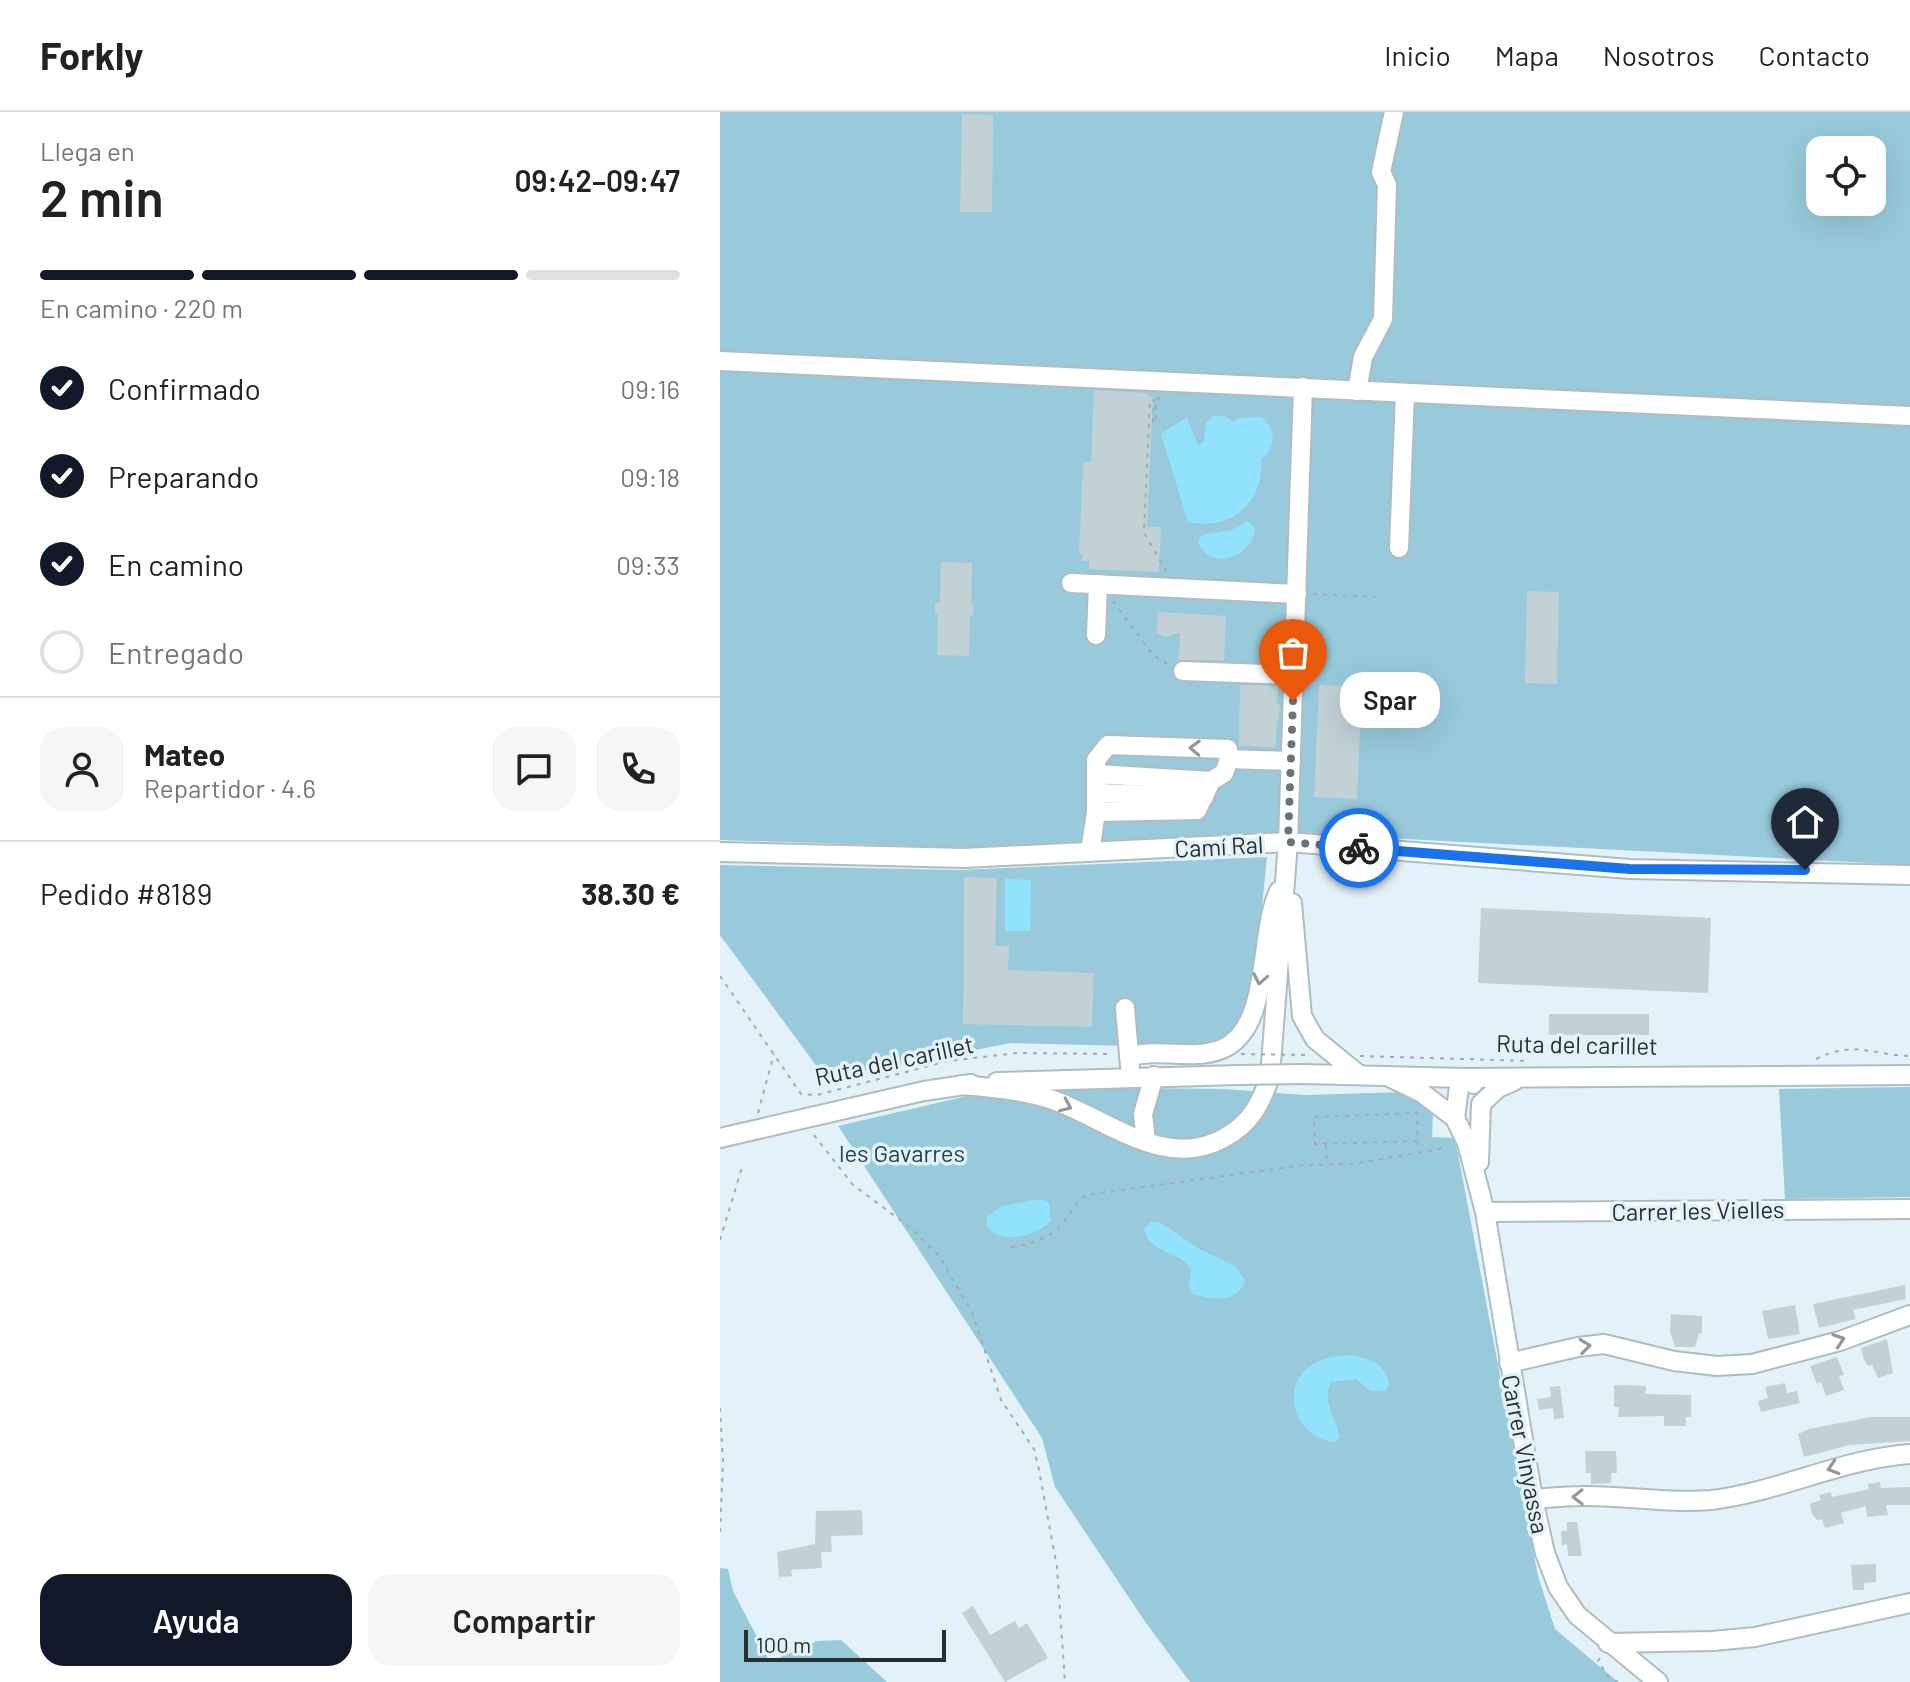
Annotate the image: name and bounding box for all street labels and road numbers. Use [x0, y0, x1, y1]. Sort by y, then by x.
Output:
street label: Camí Ral [1174, 829, 1264, 863]
street label: Ruta del carillet [1496, 1028, 1658, 1060]
street label: Ruta del carillet [812, 1029, 976, 1091]
street label: Carrer les Vielles [1611, 1194, 1785, 1226]
street label: Carrer Vinyassa [1496, 1372, 1556, 1536]

